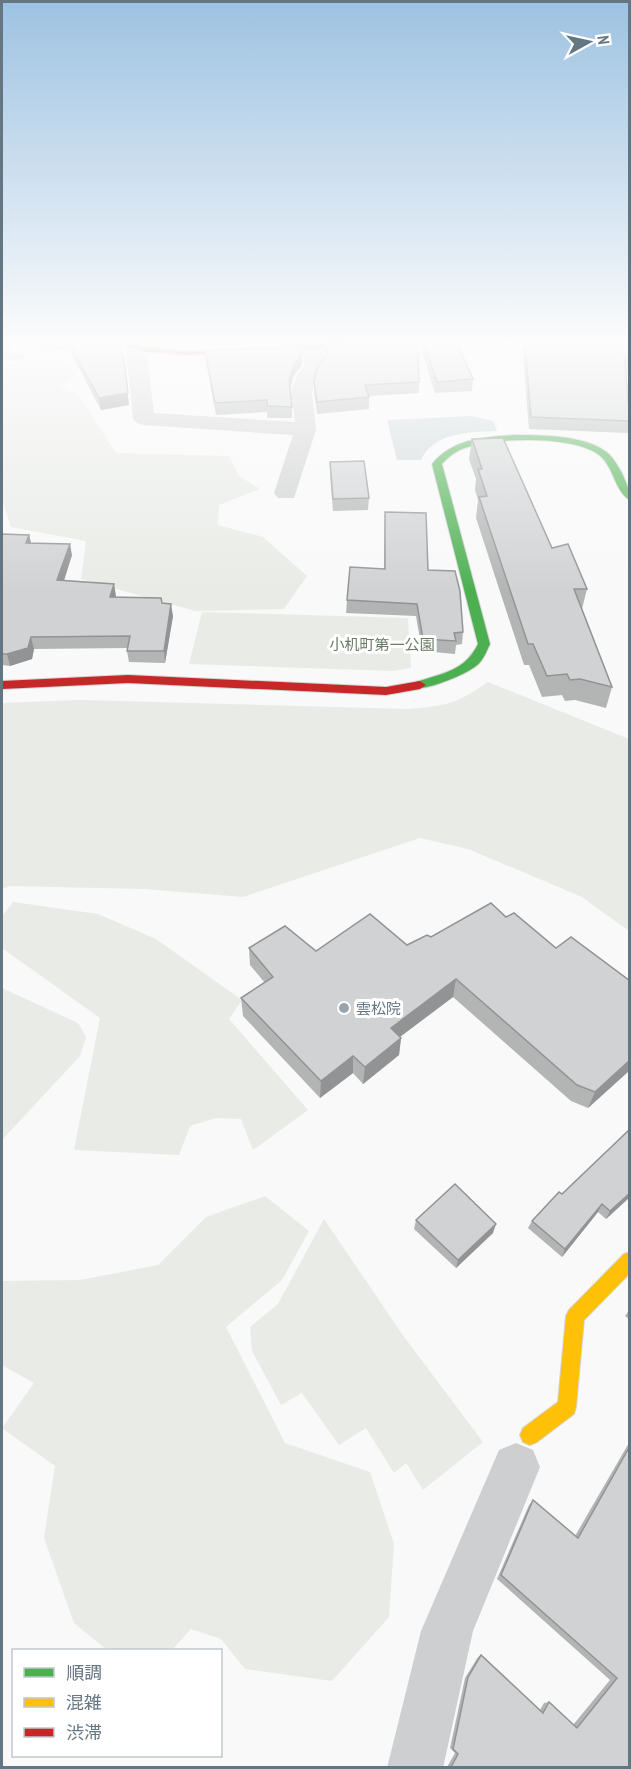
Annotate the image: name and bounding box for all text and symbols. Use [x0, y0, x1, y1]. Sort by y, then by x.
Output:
north arrow [559, 12, 619, 72]
text: N [593, 34, 614, 46]
park label: 小机町第一公園 [329, 635, 435, 654]
place label: 雲松院 [356, 999, 401, 1018]
marker: 雲松院 [337, 1001, 351, 1015]
legend [12, 1649, 222, 1757]
text: 順調 [66, 1661, 102, 1684]
text: 混雑 [66, 1691, 102, 1714]
text: 渋滞 [66, 1721, 102, 1744]

